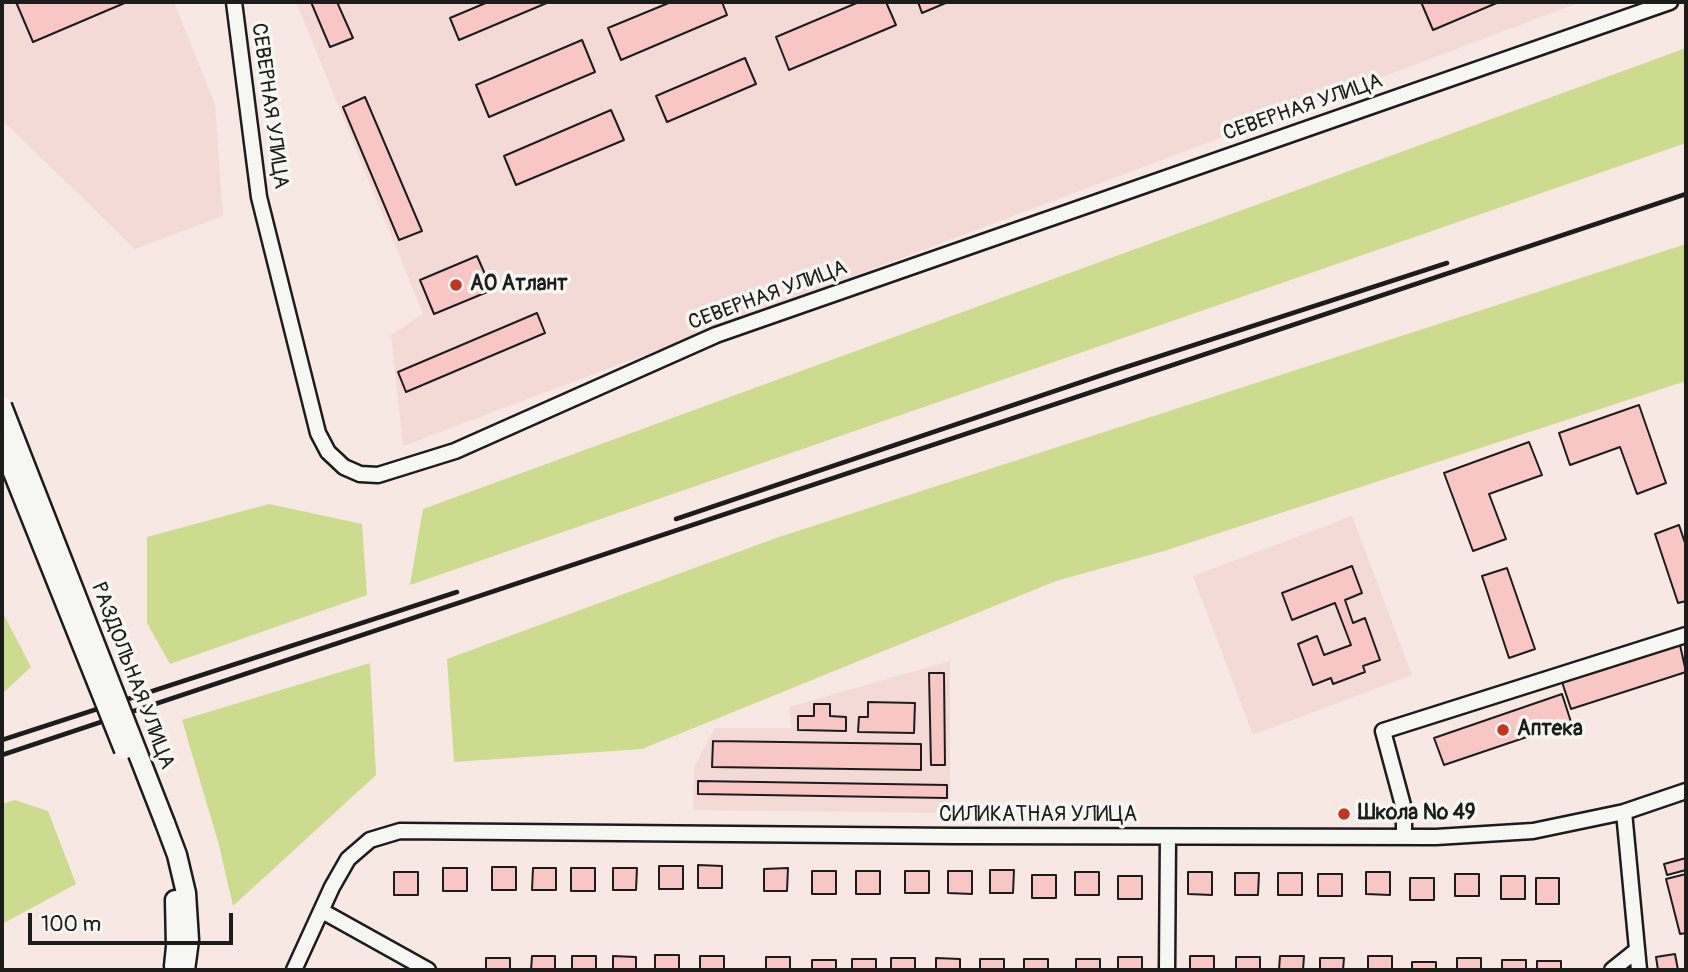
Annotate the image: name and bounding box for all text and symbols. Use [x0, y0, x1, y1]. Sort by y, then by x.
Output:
street label: СЕВЕРНАЯ УЛИЦА [245, 22, 293, 190]
street label: СЕВЕРНАЯ УЛИЦА [1220, 69, 1386, 147]
street label: СЕВЕРНАЯ УЛИЦА [685, 256, 851, 336]
place label: АО Атлант [470, 272, 567, 298]
marker: АО Атлант [448, 277, 464, 293]
street label: РАЗДОЛЬНАЯ УЛИЦА [85, 579, 179, 773]
place label: Аптека [1517, 717, 1583, 743]
marker: Аптека [1495, 722, 1511, 738]
place label: Школа № 49 [1358, 801, 1476, 827]
street label: СИЛИКАТНАЯ УЛИЦА [939, 803, 1137, 829]
marker: Школа № 49 [1336, 806, 1352, 822]
scale bar [32, 898, 236, 942]
text: 100 m [41, 911, 101, 938]

